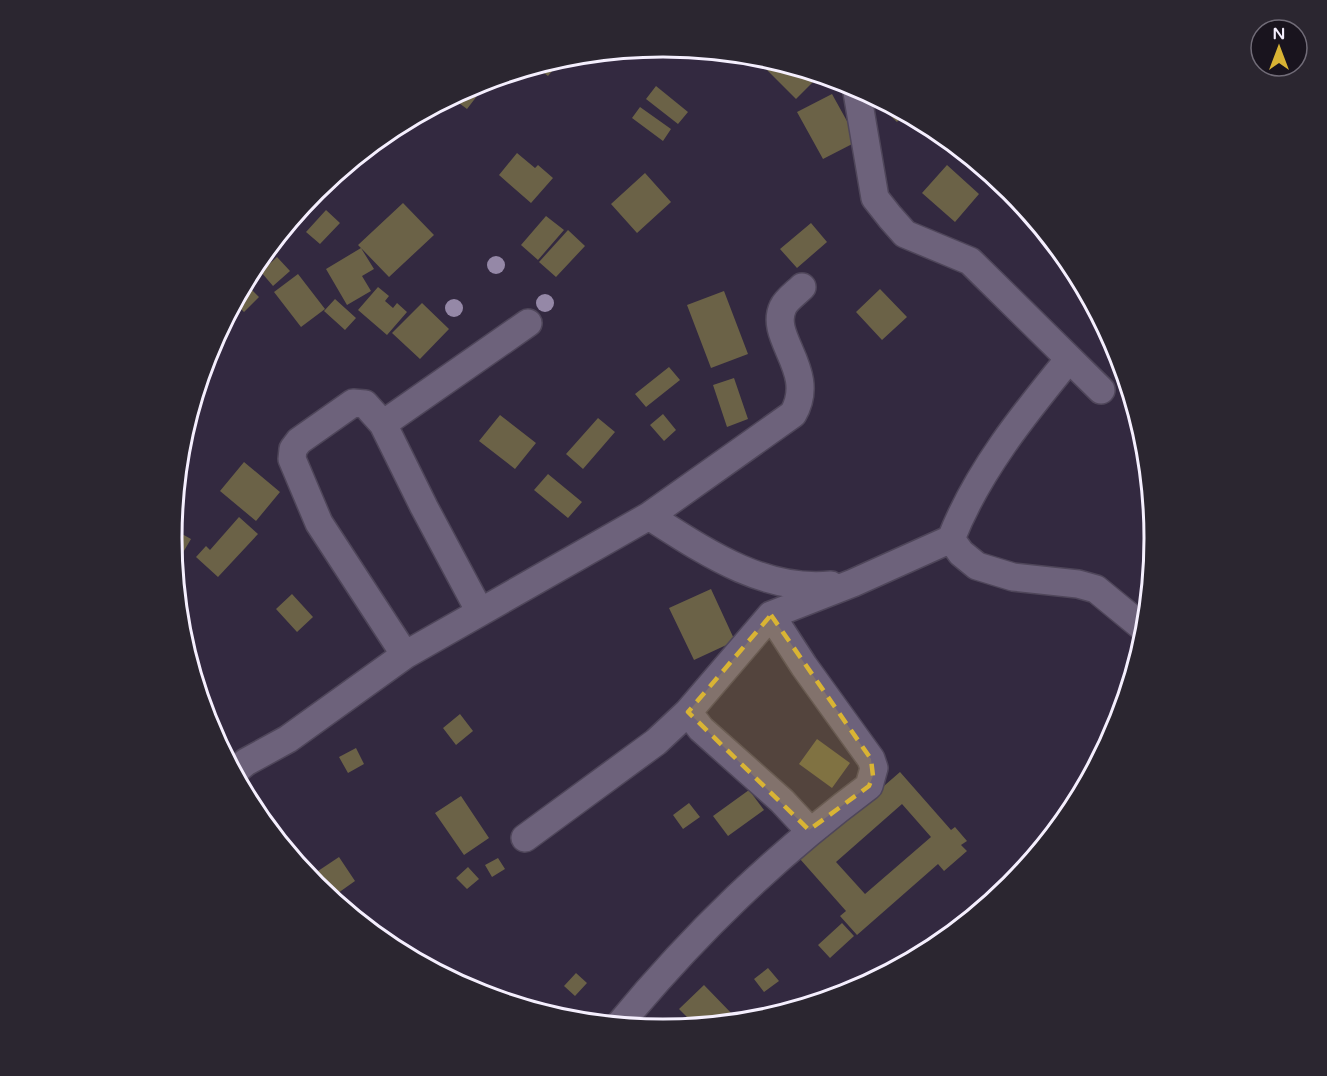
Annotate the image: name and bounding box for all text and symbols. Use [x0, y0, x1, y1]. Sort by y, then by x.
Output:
north arrow [1249, 18, 1309, 78]
text: N [1273, 24, 1285, 44]

